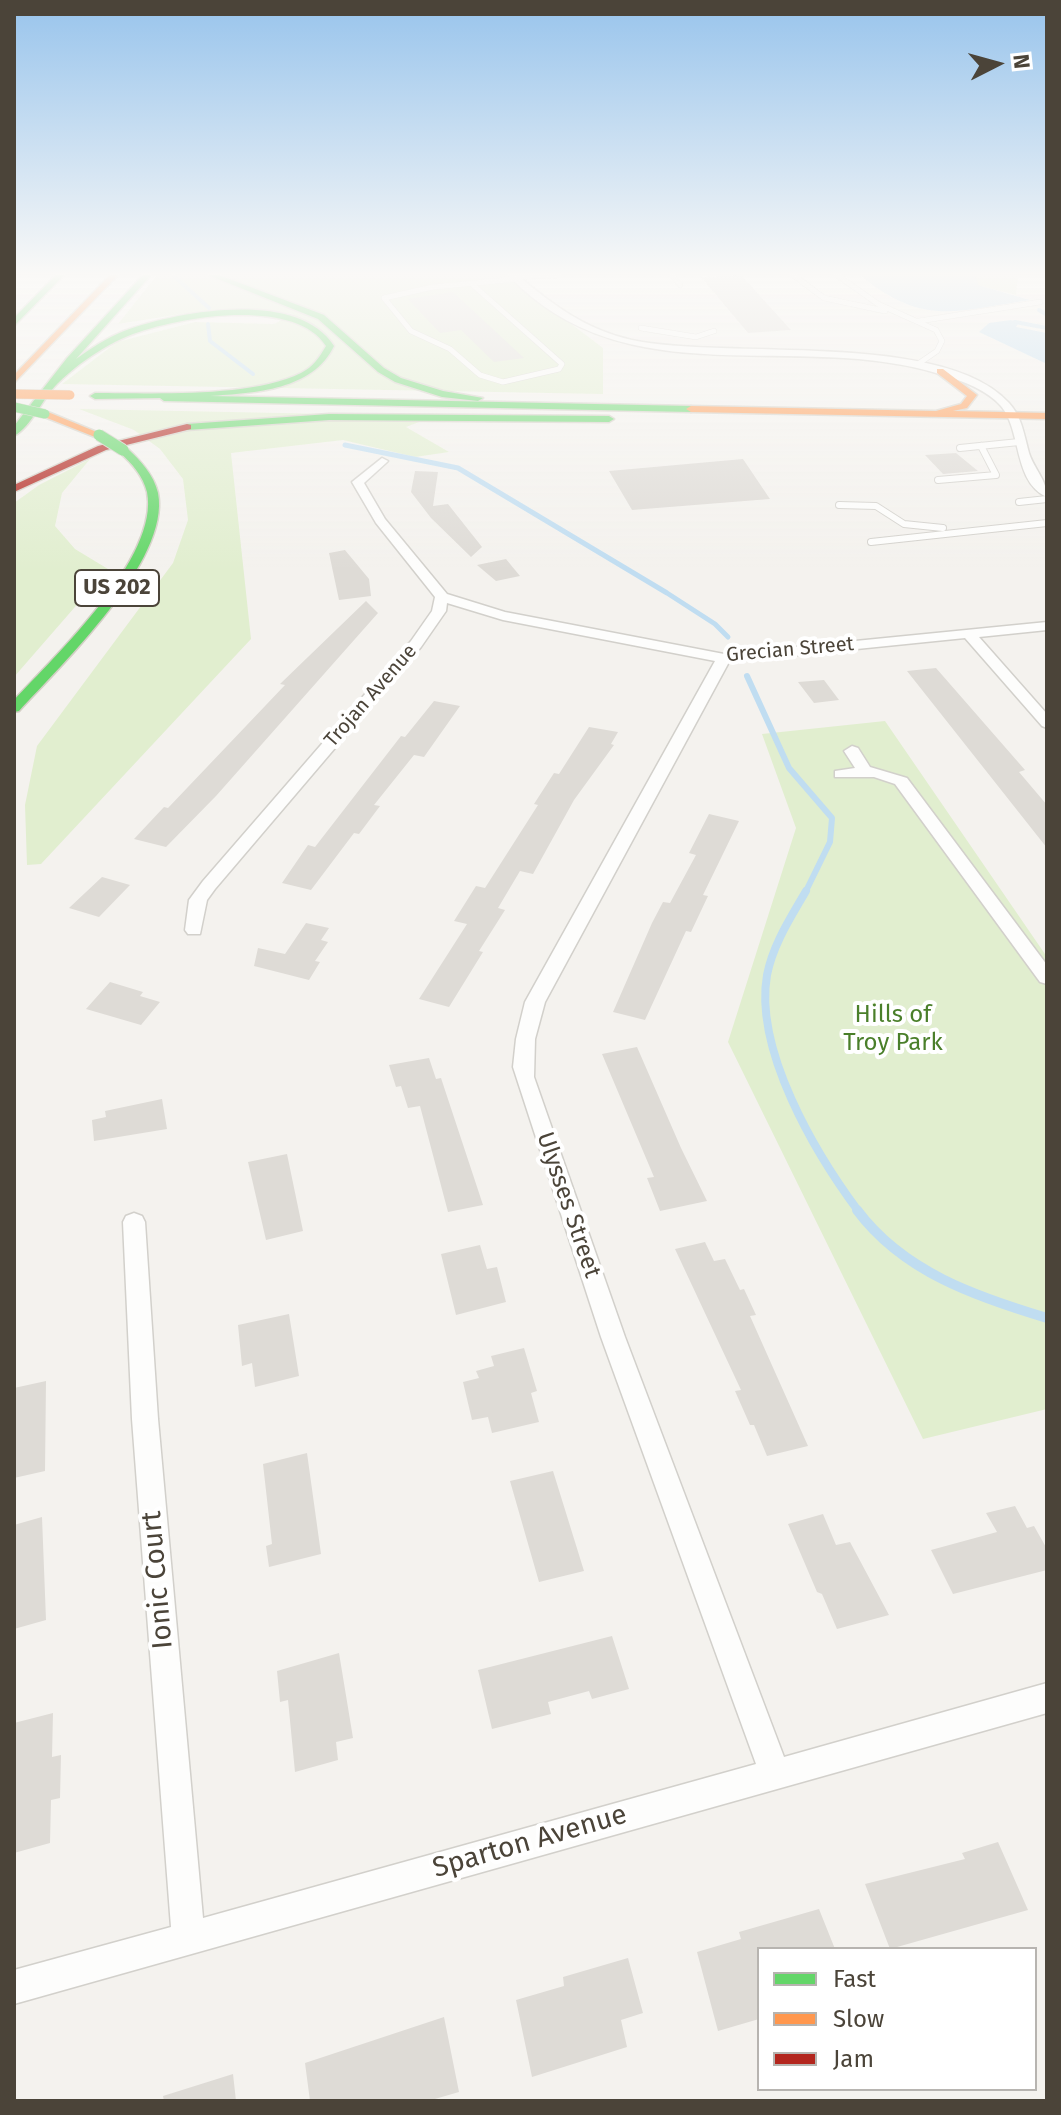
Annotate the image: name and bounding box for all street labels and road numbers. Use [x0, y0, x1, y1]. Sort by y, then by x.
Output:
road number: US 202 [75, 570, 159, 606]
street label: Grecian Street [725, 632, 855, 668]
street label: Trojan Avenue [320, 640, 422, 752]
street label: Ulysses Street [530, 1128, 606, 1282]
street label: Ionic Court [135, 1510, 181, 1650]
street label: Sparton Avenue [429, 1798, 631, 1886]

